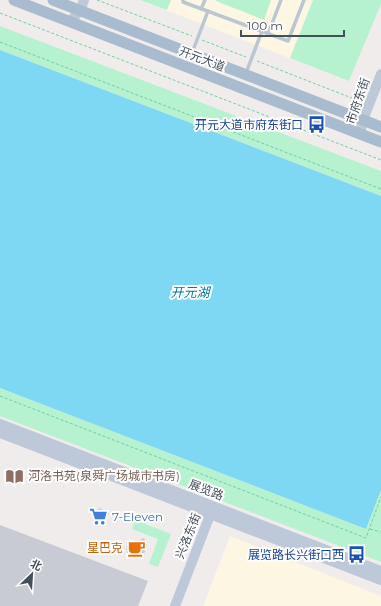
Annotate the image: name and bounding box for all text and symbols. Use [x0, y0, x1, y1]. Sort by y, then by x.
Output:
scale bar [241, 12, 344, 38]
text: 100 m [247, 18, 283, 33]
street label: 开元大道 [177, 43, 227, 74]
street label: 市府东街 [343, 76, 372, 126]
bus stop icon: 开元大道市府东街口 [306, 115, 326, 135]
place label: 开元大道市府东街口 [195, 117, 303, 132]
water label: 开元湖 [170, 284, 211, 300]
library icon: 河洛书苑(泉舜广场城市书房) [5, 466, 25, 486]
place label: 河洛书苑(泉舜广场城市书房) [28, 468, 180, 483]
street label: 展览路 [187, 476, 226, 503]
supermarket icon: 7-Eleven [89, 507, 109, 527]
place label: 7-Eleven [112, 509, 163, 524]
street label: 兴洛东街 [172, 511, 203, 561]
cafe icon: 星巴克 [126, 538, 146, 558]
place label: 星巴克 [87, 540, 123, 555]
bus stop icon: 展览路长兴街口西 [347, 545, 367, 565]
place label: 展览路长兴街口西 [248, 547, 344, 562]
north arrow [12, 554, 52, 594]
text: 北 [28, 556, 44, 574]

